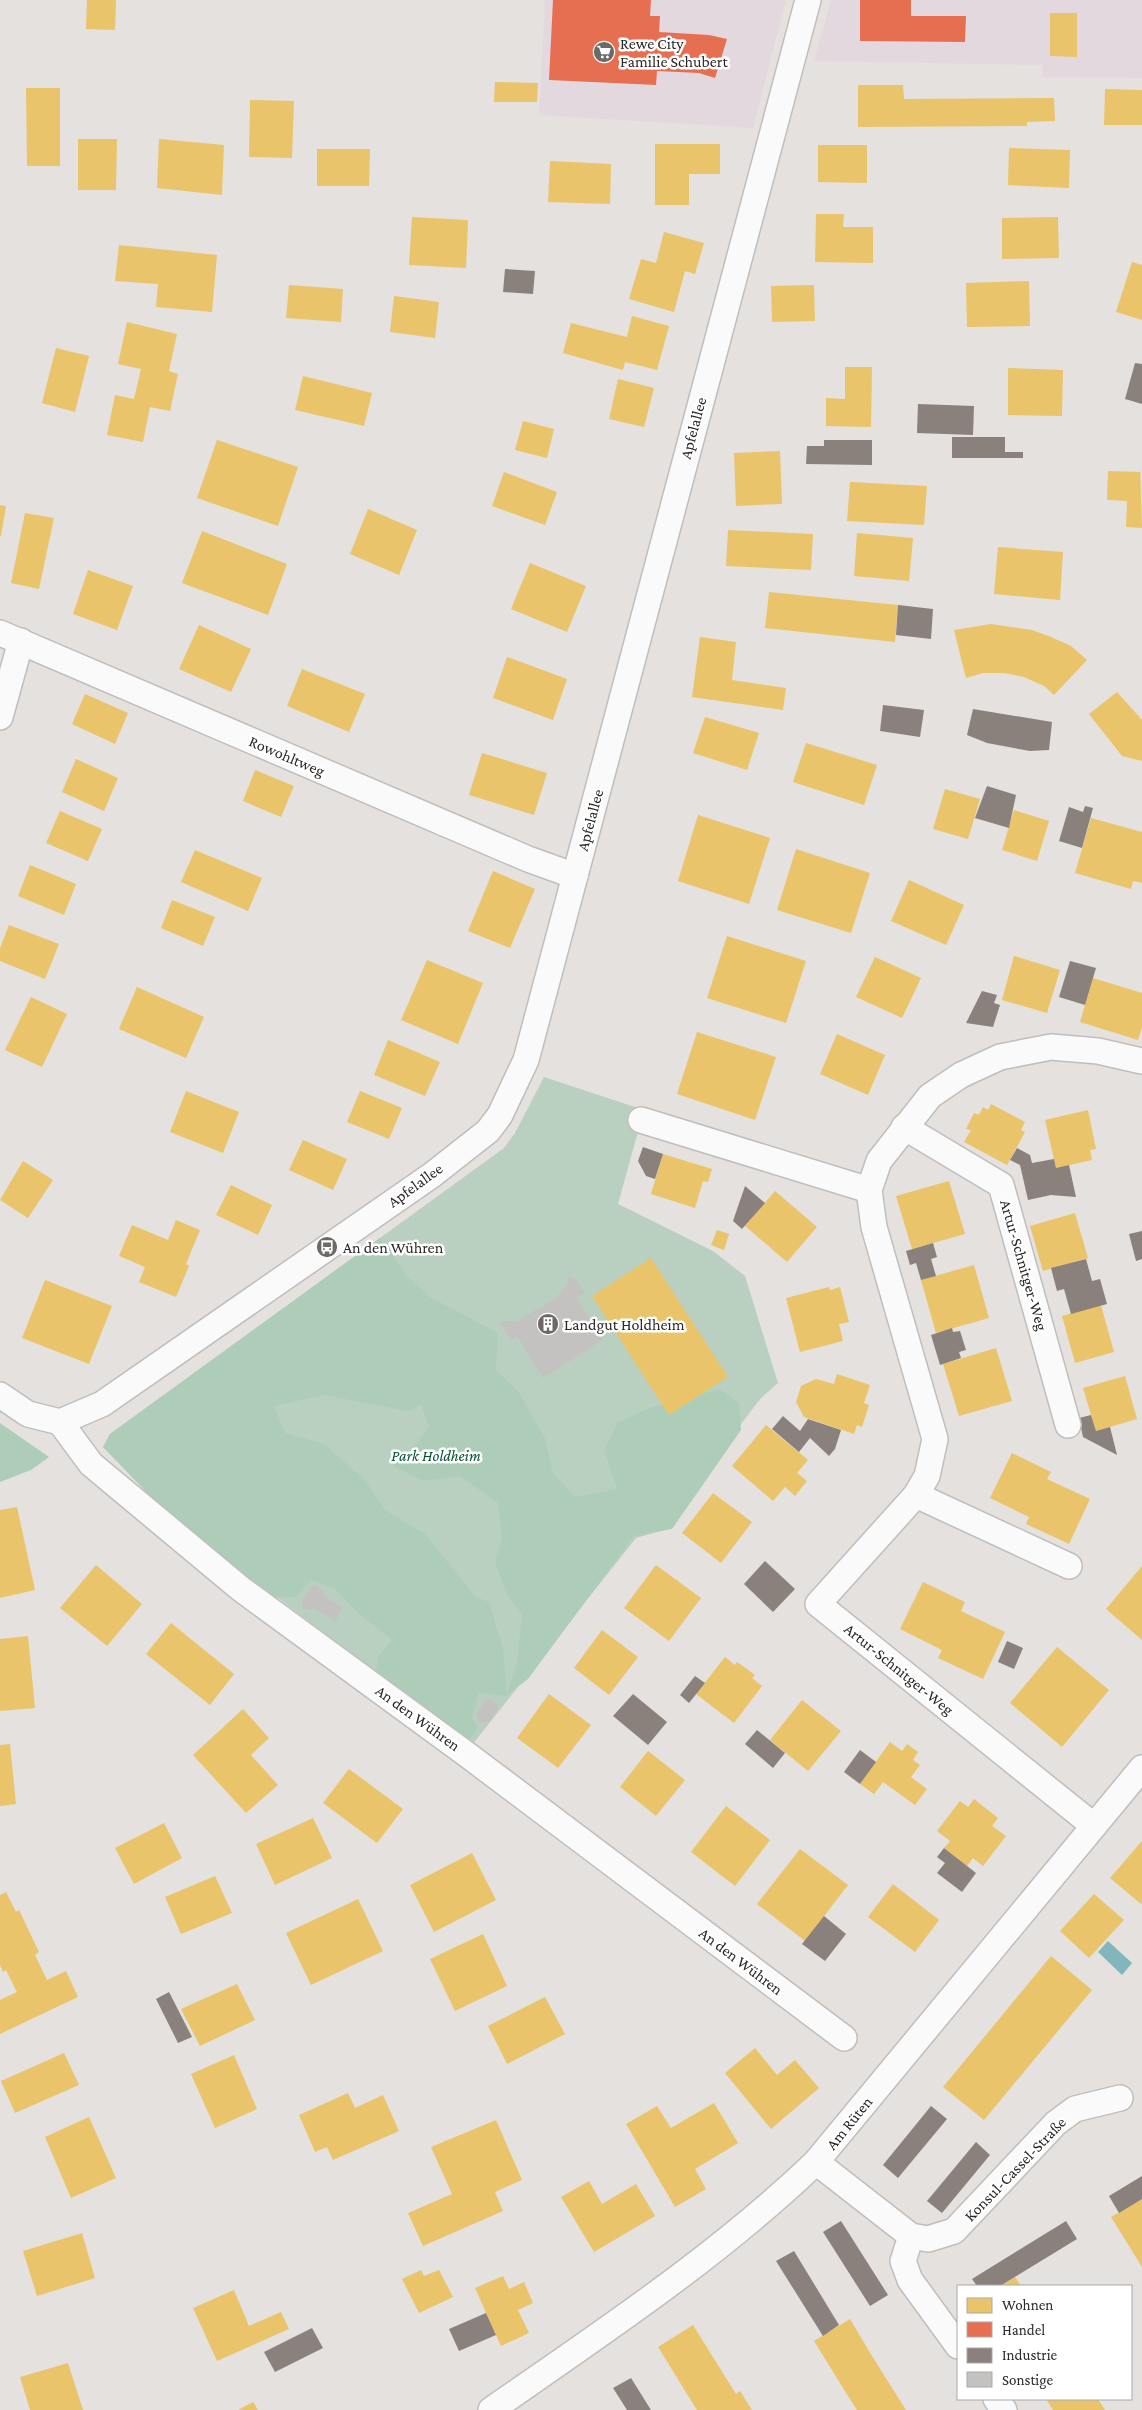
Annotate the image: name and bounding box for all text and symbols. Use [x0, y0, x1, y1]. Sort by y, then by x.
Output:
place label: Rewe City Familie Schubert [620, 35, 728, 70]
supermarket icon: Rewe City Familie Schubert [592, 40, 616, 64]
street label: Apfelallee [677, 395, 710, 461]
street label: Rowohltweg [246, 732, 328, 781]
street label: Apfelallee [574, 787, 607, 853]
street label: Apfelallee [384, 1160, 446, 1211]
street label: Artur-Schnitger-Weg [996, 1198, 1051, 1333]
bus stop icon: An den Wühren [315, 1235, 339, 1259]
place label: An den Wühren [343, 1239, 444, 1256]
building icon: Landgut Holdheim [536, 1312, 560, 1336]
place label: Landgut Holdheim [564, 1316, 685, 1334]
park label: Park Holdheim [391, 1447, 481, 1464]
street label: Artur-Schnitger-Weg [840, 1620, 957, 1719]
street label: An den Wühren [372, 1682, 464, 1755]
street label: An den Wühren [696, 1924, 786, 1998]
street label: Am Rüten [823, 2093, 876, 2153]
street label: Konsul-Cassel-Straße [961, 2113, 1069, 2225]
legend [957, 2285, 1132, 2400]
text: Wohnen [1002, 2297, 1053, 2313]
text: Handel [1002, 2322, 1045, 2338]
text: Industrie [1002, 2347, 1058, 2363]
text: Sonstige [1002, 2372, 1053, 2389]

